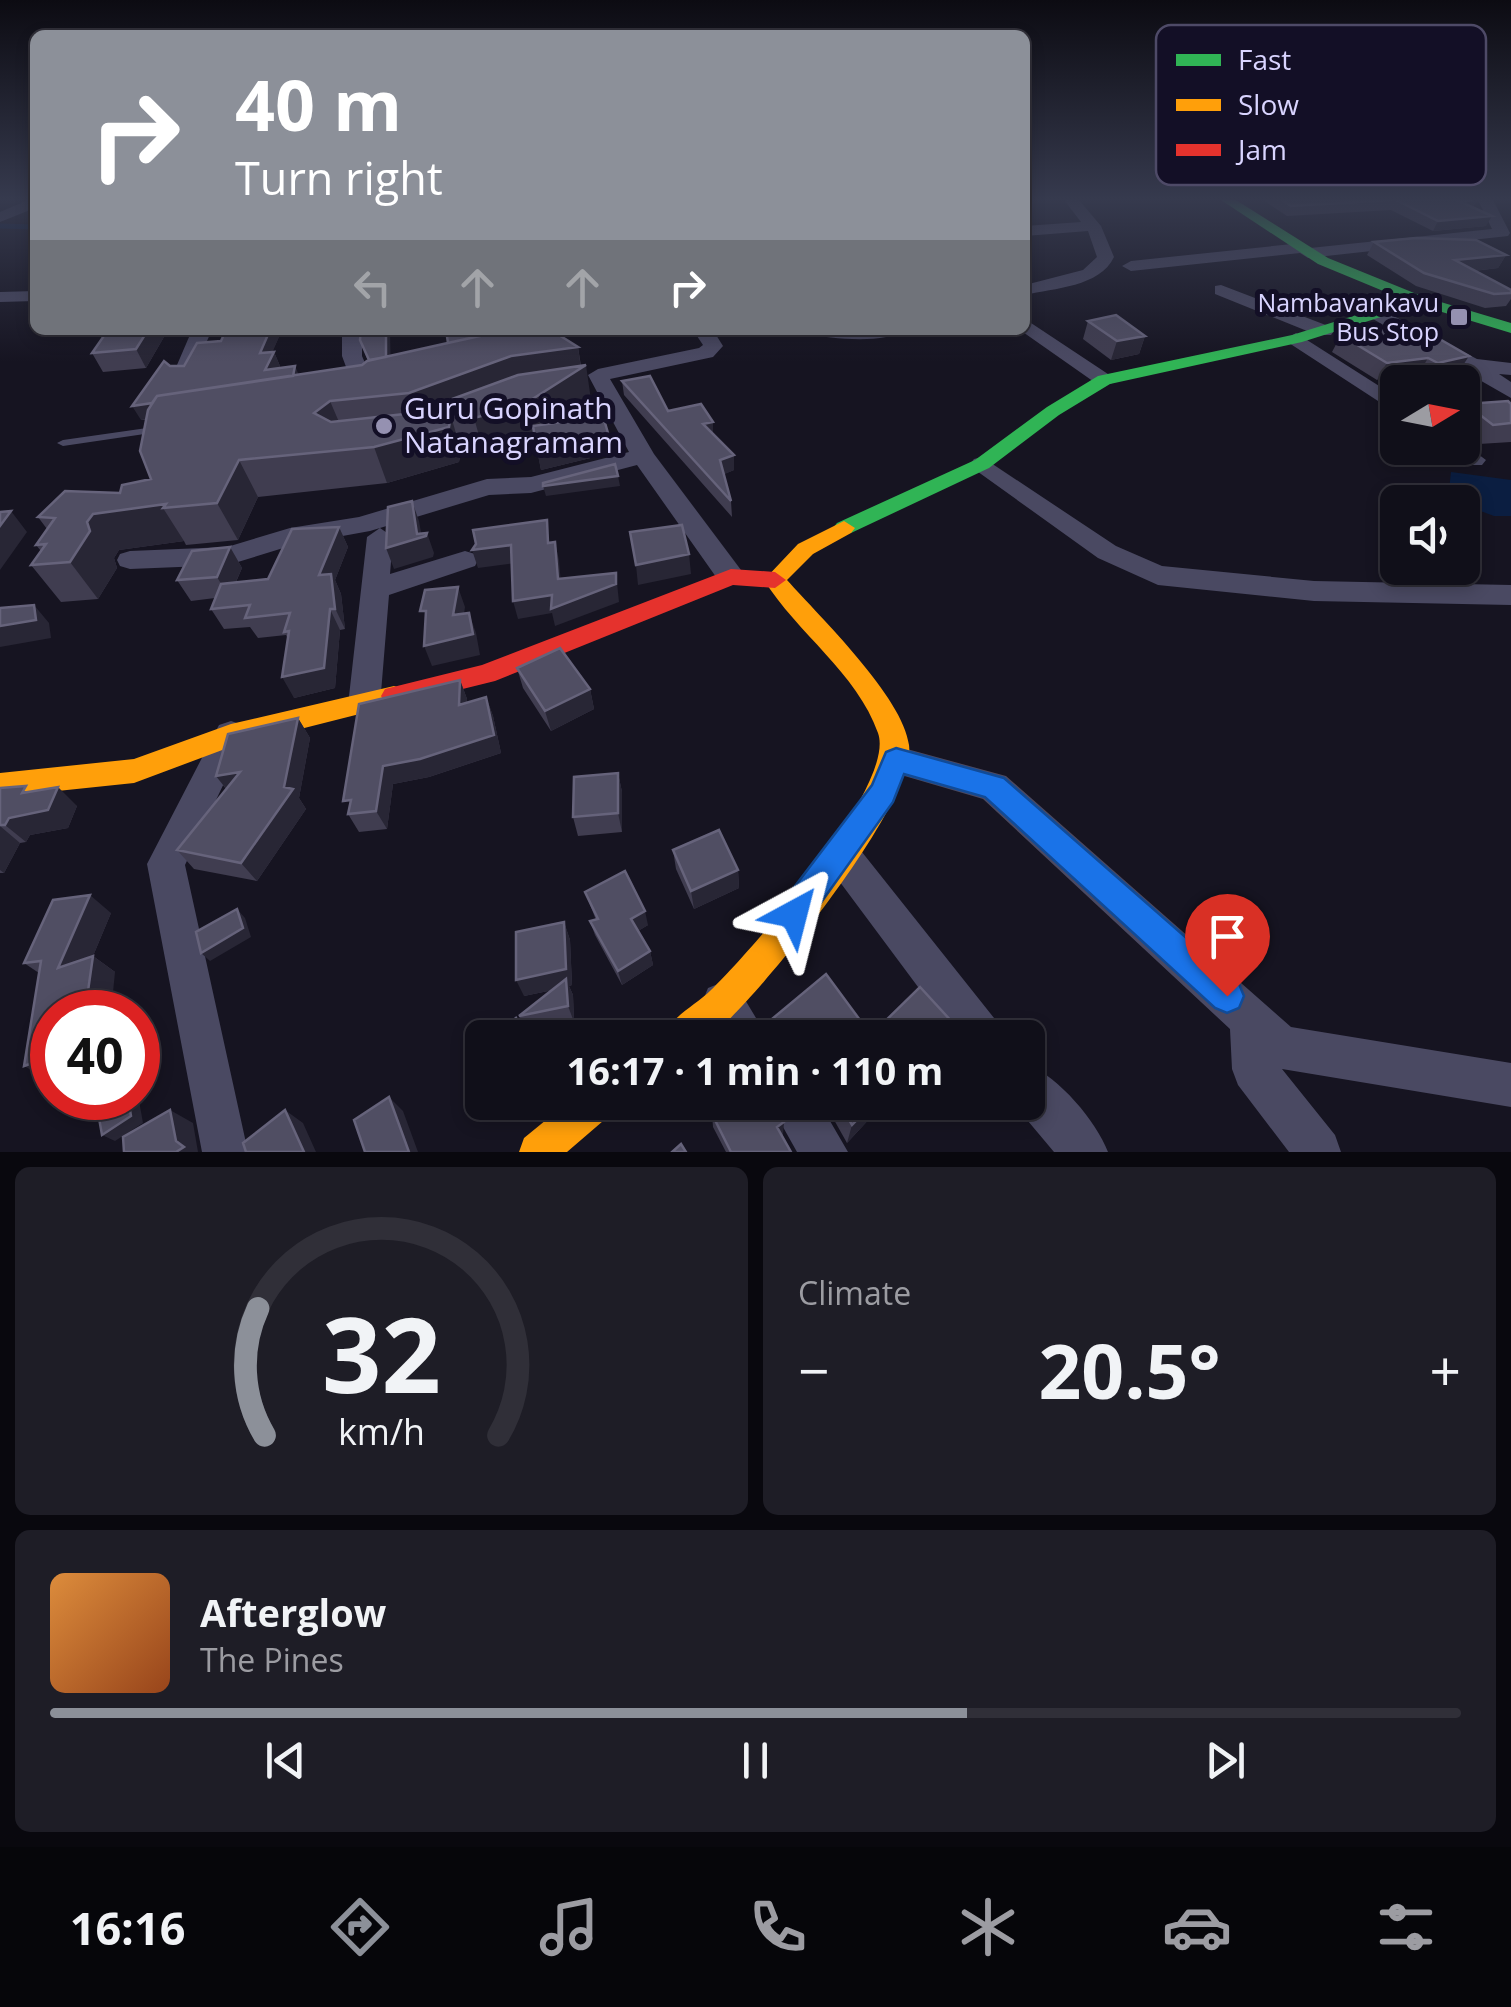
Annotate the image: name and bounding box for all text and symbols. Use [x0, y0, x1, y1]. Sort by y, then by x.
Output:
legend [1156, 25, 1486, 185]
text: Fast [1238, 40, 1291, 78]
text: 40 m [235, 56, 402, 152]
icon: right [70, 70, 200, 200]
text: Slow [1238, 85, 1299, 123]
text: Jam [1235, 130, 1287, 168]
text: Turn right [235, 147, 443, 208]
icon: left [345, 260, 400, 315]
icon: ahead [450, 260, 505, 315]
icon: ahead [555, 260, 610, 315]
icon: right [660, 260, 715, 315]
place label: Nambavankavu Bus Stop [1257, 285, 1439, 348]
marker: Nambavankavu Bus Stop [1448, 306, 1470, 328]
north arrow [1380, 365, 1480, 465]
map controls [1380, 365, 1480, 585]
place label: Guru Gopinath Natanagramam [404, 387, 623, 462]
marker: Guru Gopinath Natanagramam [373, 415, 395, 437]
button: sound [1380, 485, 1480, 585]
position arrow [742, 862, 846, 966]
pin [1185, 894, 1270, 997]
icon: arrive [1200, 909, 1255, 964]
speed limit sign: 40 [30, 990, 160, 1120]
text: 16:17 · 1 min · 110 m [567, 1044, 943, 1096]
text: Climate [798, 1271, 911, 1314]
text: 32 [322, 1282, 441, 1423]
text: 20.5° [1038, 1319, 1221, 1421]
text: − [798, 1332, 829, 1407]
text: + [1430, 1332, 1461, 1407]
text: km/h [338, 1407, 425, 1455]
text: Afterglow [200, 1586, 386, 1638]
text: The Pines [200, 1638, 344, 1681]
icon: previous [258, 1733, 313, 1788]
icon: pause [728, 1733, 783, 1788]
icon: next [1198, 1733, 1253, 1788]
icon: directions [325, 1892, 395, 1962]
icon: music [534, 1892, 604, 1962]
icon: phone [743, 1892, 813, 1962]
icon: climate [953, 1892, 1023, 1962]
icon: car [1162, 1892, 1232, 1962]
icon: filters [1371, 1892, 1441, 1962]
text: 16:16 [70, 1897, 185, 1958]

